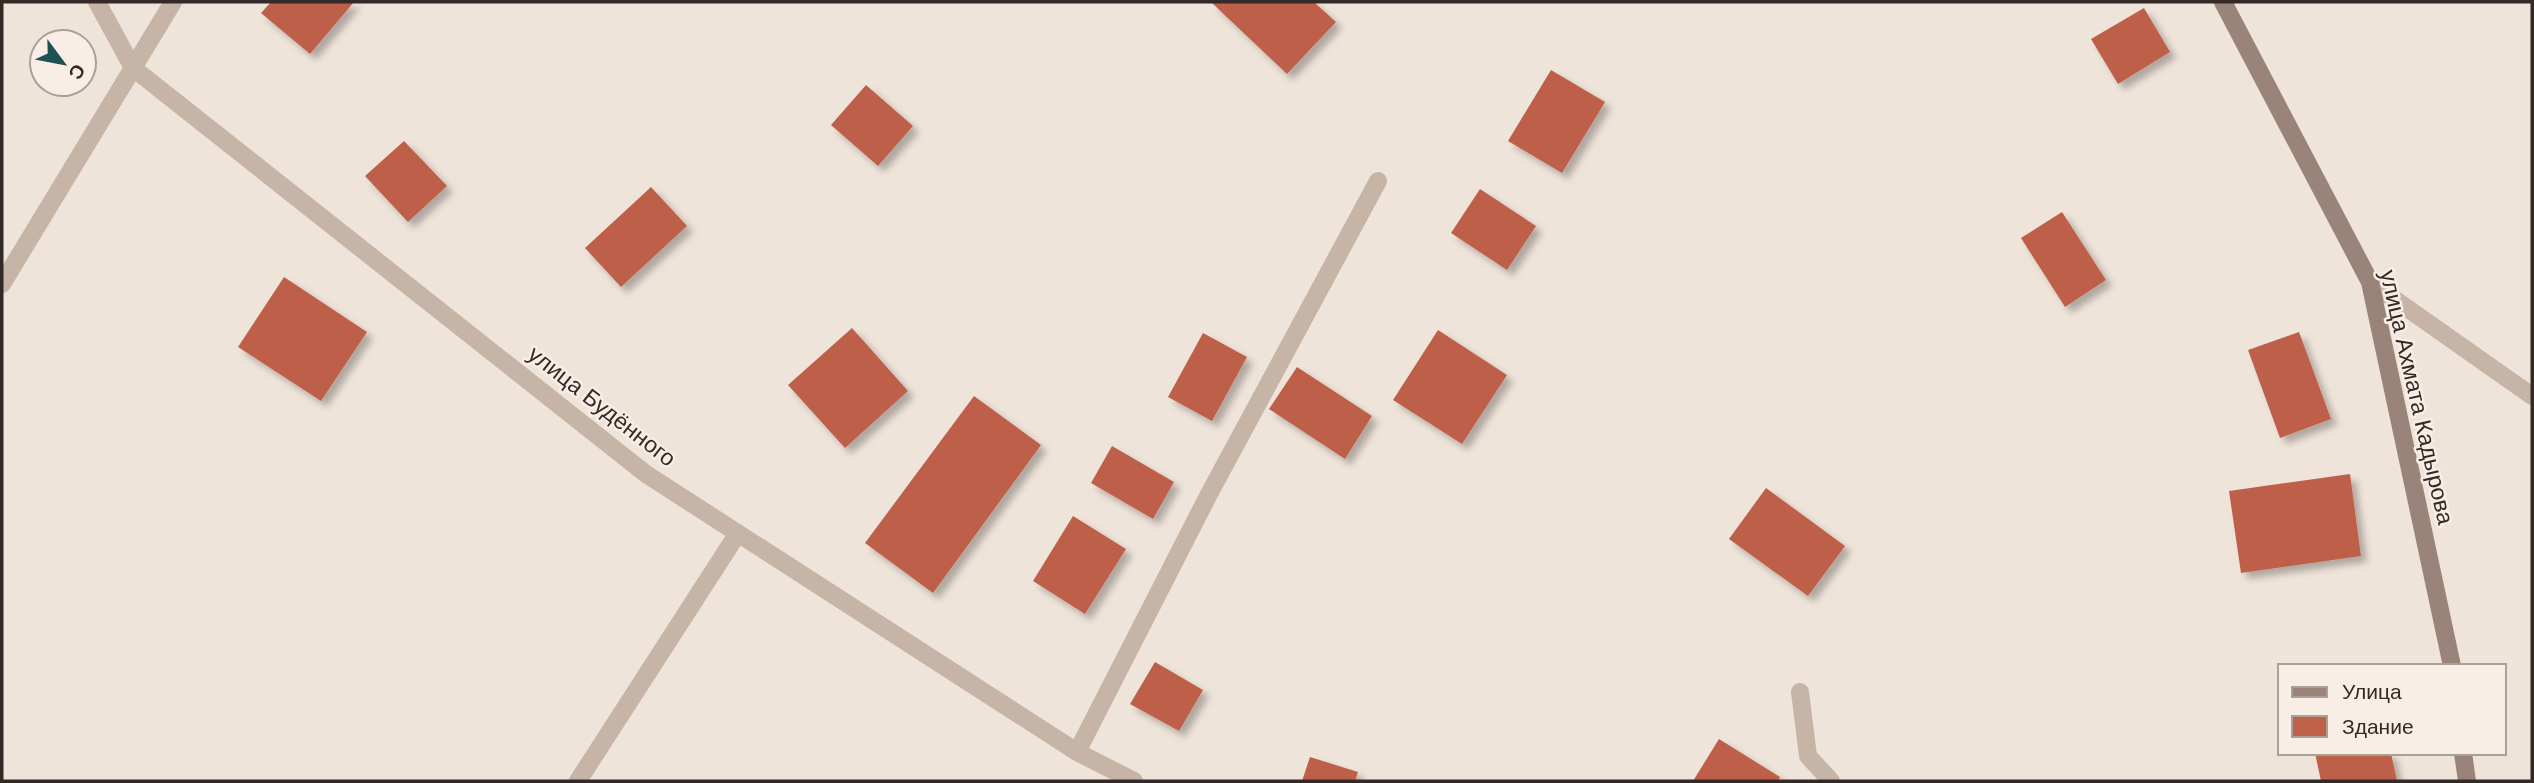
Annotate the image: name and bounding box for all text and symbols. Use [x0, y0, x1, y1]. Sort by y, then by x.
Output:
north arrow [28, 28, 98, 98]
text: С [64, 60, 90, 83]
street label: улица Ахмата Кадырова [2375, 267, 2459, 527]
street label: улица Будённого [523, 340, 681, 472]
legend [2278, 664, 2506, 755]
text: Улица [2342, 680, 2402, 703]
text: Здание [2342, 715, 2414, 738]

